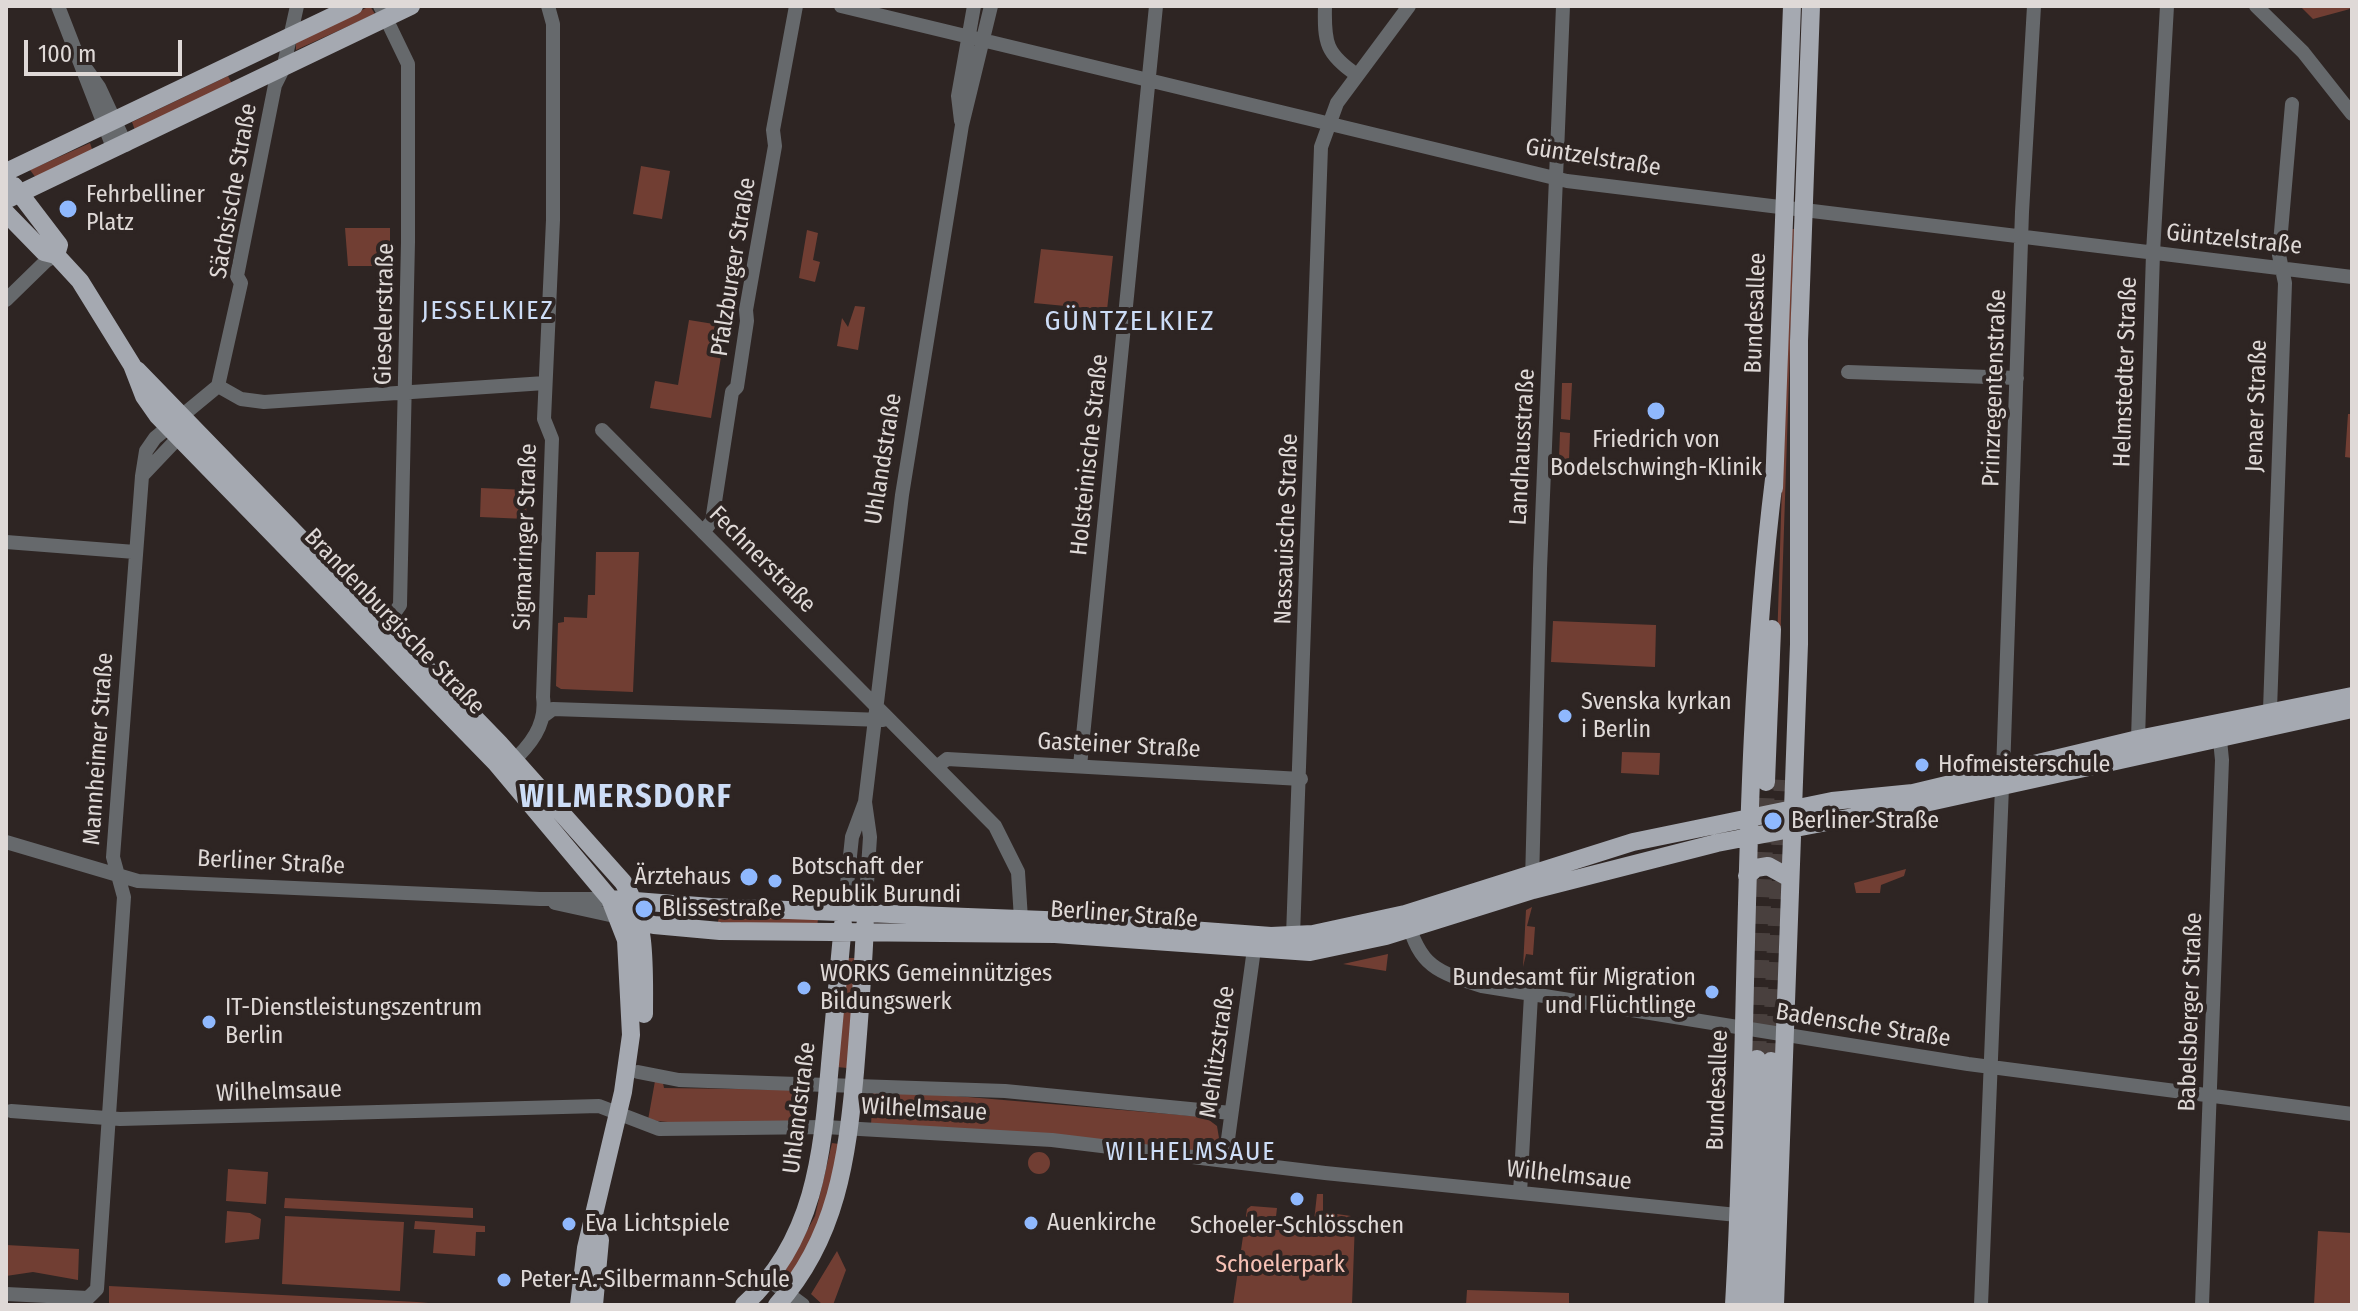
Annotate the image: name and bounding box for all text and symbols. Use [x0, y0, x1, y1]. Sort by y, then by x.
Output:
scale bar [28, 24, 186, 74]
text: 100 m [38, 40, 96, 68]
street label: Sächsische Straße [204, 101, 264, 281]
street label: Güntzelstraße [1523, 133, 1663, 183]
street label: Pfalzburger Straße [706, 175, 762, 359]
place label: Fehrbelliner Platz [86, 181, 205, 237]
marker: Fehrbelliner Platz [57, 198, 79, 220]
street label: Güntzelstraße [2165, 219, 2303, 261]
street label: Gieselerstraße [369, 243, 401, 385]
street label: Bundesallee [1739, 252, 1773, 374]
street label: Helmstedter Straße [2108, 276, 2144, 468]
street label: Prinzregentenstraße [1977, 289, 2013, 487]
district label: JESSELKIEZ [421, 296, 555, 328]
district label: GÜNTZELKIEZ [1044, 305, 1216, 339]
street label: Jenaer Straße [2240, 339, 2274, 473]
street label: Holsteinische Straße [1065, 353, 1115, 557]
street label: Landhausstraße [1505, 368, 1541, 526]
street label: Uhlandstraße [859, 391, 909, 527]
marker: Friedrich von Bodelschwingh-Klinik [1645, 400, 1667, 422]
place label: Friedrich von Bodelschwingh-Klinik [1550, 426, 1762, 482]
street label: Nassauische Straße [1269, 433, 1305, 625]
street label: Sigmaringer Straße [508, 443, 544, 631]
street label: Fechnerstraße [703, 501, 821, 619]
street label: Brandenburgische Straße [298, 523, 490, 721]
street label: Mannheimer Straße [78, 652, 120, 846]
place label: Svenska kyrkan i Berlin [1581, 688, 1732, 744]
marker: Svenska kyrkan i Berlin [1556, 707, 1574, 725]
street label: Gasteiner Straße [1037, 727, 1201, 765]
place label: Hofmeisterschule [1938, 751, 2110, 779]
marker: Hofmeisterschule [1913, 756, 1931, 774]
district label: WILMERSDORF [519, 779, 733, 817]
place label: Berliner Straße [1791, 807, 1939, 835]
marker: Berliner Straße [1762, 810, 1784, 832]
street label: Berliner Straße [196, 845, 346, 881]
place label: Botschaft der Republik Burundi [791, 853, 961, 909]
place label: Ärztehaus [634, 863, 731, 891]
marker: Ärztehaus [738, 866, 760, 888]
marker: Botschaft der Republik Burundi [766, 872, 784, 890]
place label: Blissestraße [662, 895, 782, 923]
street label: Berliner Straße [1049, 895, 1199, 935]
marker: Blissestraße [633, 898, 655, 920]
street label: Babelsberger Straße [2173, 912, 2209, 1112]
place label: WORKS Gemeinnütziges Bildungswerk [820, 960, 1052, 1016]
place label: Bundesamt für Migration und Flüchtlinge [1452, 964, 1696, 1020]
marker: WORKS Gemeinnütziges Bildungswerk [795, 979, 813, 997]
marker: Bundesamt für Migration und Flüchtlinge [1703, 983, 1721, 1001]
street label: Mehlitzstraße [1194, 984, 1242, 1120]
place label: IT-Dienstleistungszentrum Berlin [225, 994, 482, 1050]
street label: Badensche Straße [1773, 998, 1953, 1054]
marker: IT-Dienstleistungszentrum Berlin [200, 1013, 218, 1031]
street label: Bundesallee [1701, 1029, 1735, 1151]
street label: Uhlandstraße [778, 1041, 822, 1175]
street label: Wilhelmsaue [216, 1075, 342, 1109]
street label: Wilhelmsaue [860, 1092, 988, 1128]
district label: WILHELMSAUE [1106, 1137, 1276, 1169]
street label: Wilhelmsaue [1505, 1155, 1633, 1197]
marker: Schoeler-Schlösschen [1288, 1190, 1306, 1208]
place label: Auenkirche [1047, 1209, 1156, 1237]
place label: Eva Lichtspiele [585, 1210, 730, 1238]
place label: Schoeler-Schlösschen [1190, 1212, 1404, 1240]
marker: Auenkirche [1022, 1214, 1040, 1232]
marker: Eva Lichtspiele [560, 1215, 578, 1233]
park label: Schoelerpark [1215, 1251, 1345, 1279]
place label: Peter-A.-Silbermann-Schule [520, 1266, 790, 1294]
marker: Peter-A.-Silbermann-Schule [495, 1271, 513, 1289]

